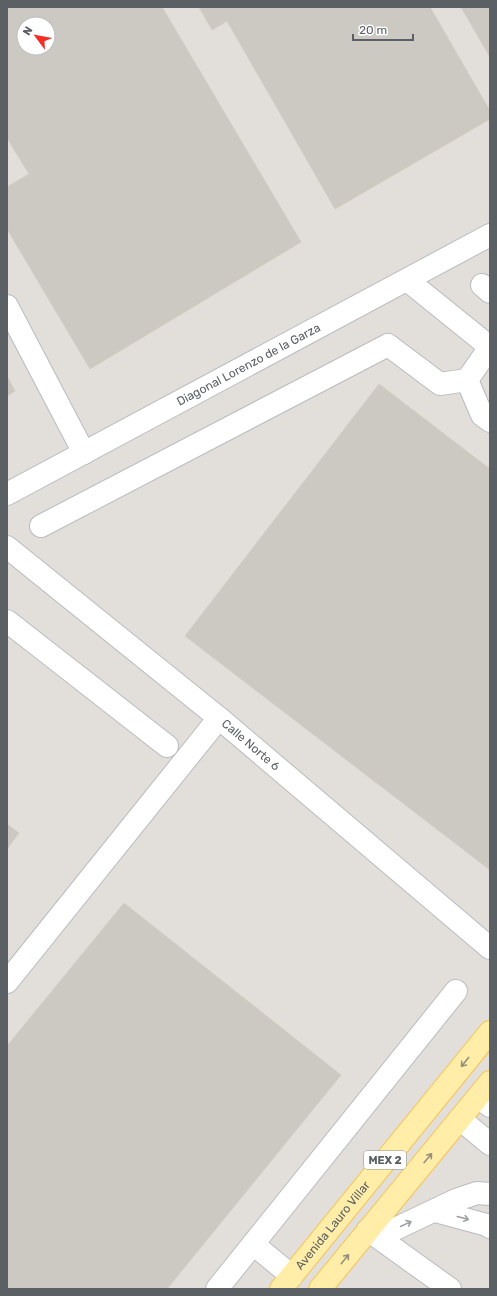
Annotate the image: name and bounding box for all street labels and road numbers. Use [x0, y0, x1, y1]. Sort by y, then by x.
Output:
street label: Diagonal Lorenzo de la Garza [174, 320, 323, 409]
street label: Calle Norte 6 [219, 716, 283, 773]
road number: MEX 2 [364, 1151, 406, 1169]
street label: Avenida Lauro Villar [293, 1178, 373, 1273]

